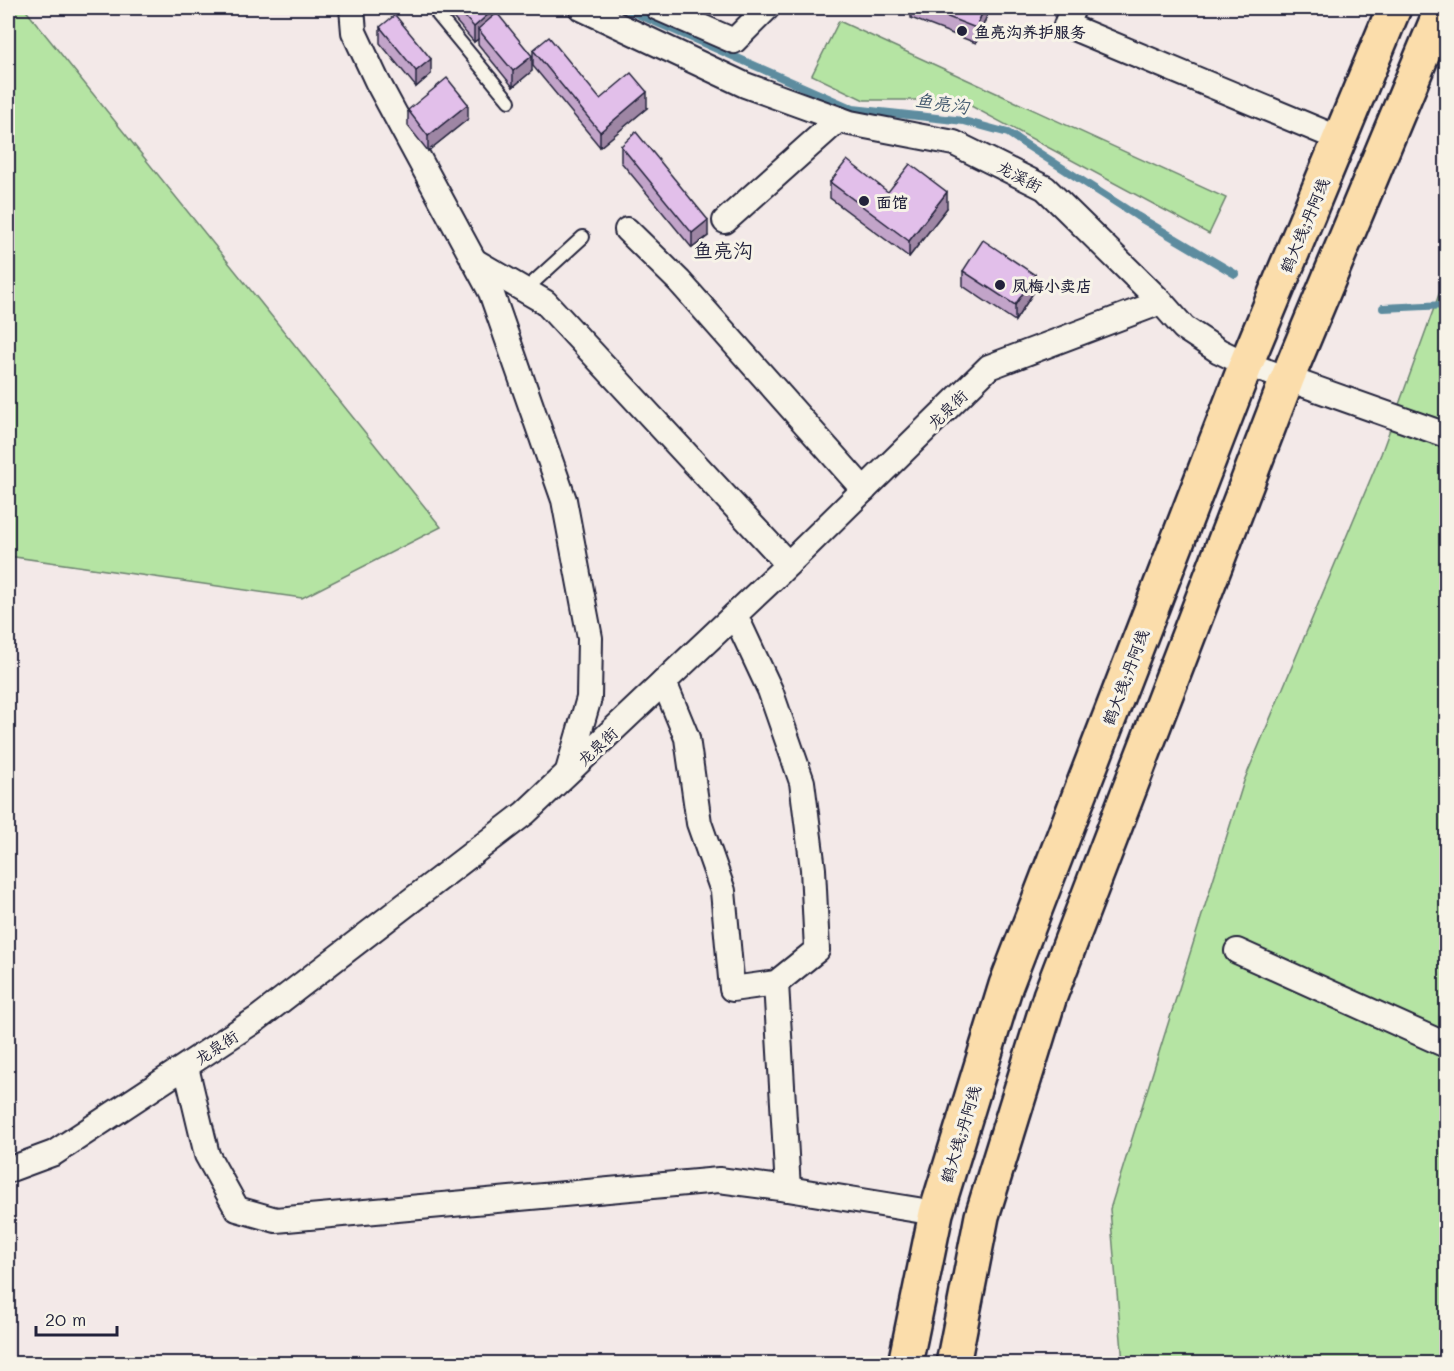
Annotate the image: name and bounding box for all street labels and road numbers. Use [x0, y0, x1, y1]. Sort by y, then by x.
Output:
street label: 龙溪街 [994, 155, 1046, 197]
street label: 鹤大线;丹阿线 [1275, 174, 1333, 276]
street label: 龙泉街 [922, 385, 972, 433]
street label: 鹤大线;丹阿线 [1097, 626, 1153, 728]
street label: 龙泉街 [572, 722, 622, 770]
street label: 龙泉街 [190, 1025, 242, 1069]
street label: 鹤大线;丹阿线 [935, 1083, 985, 1185]

